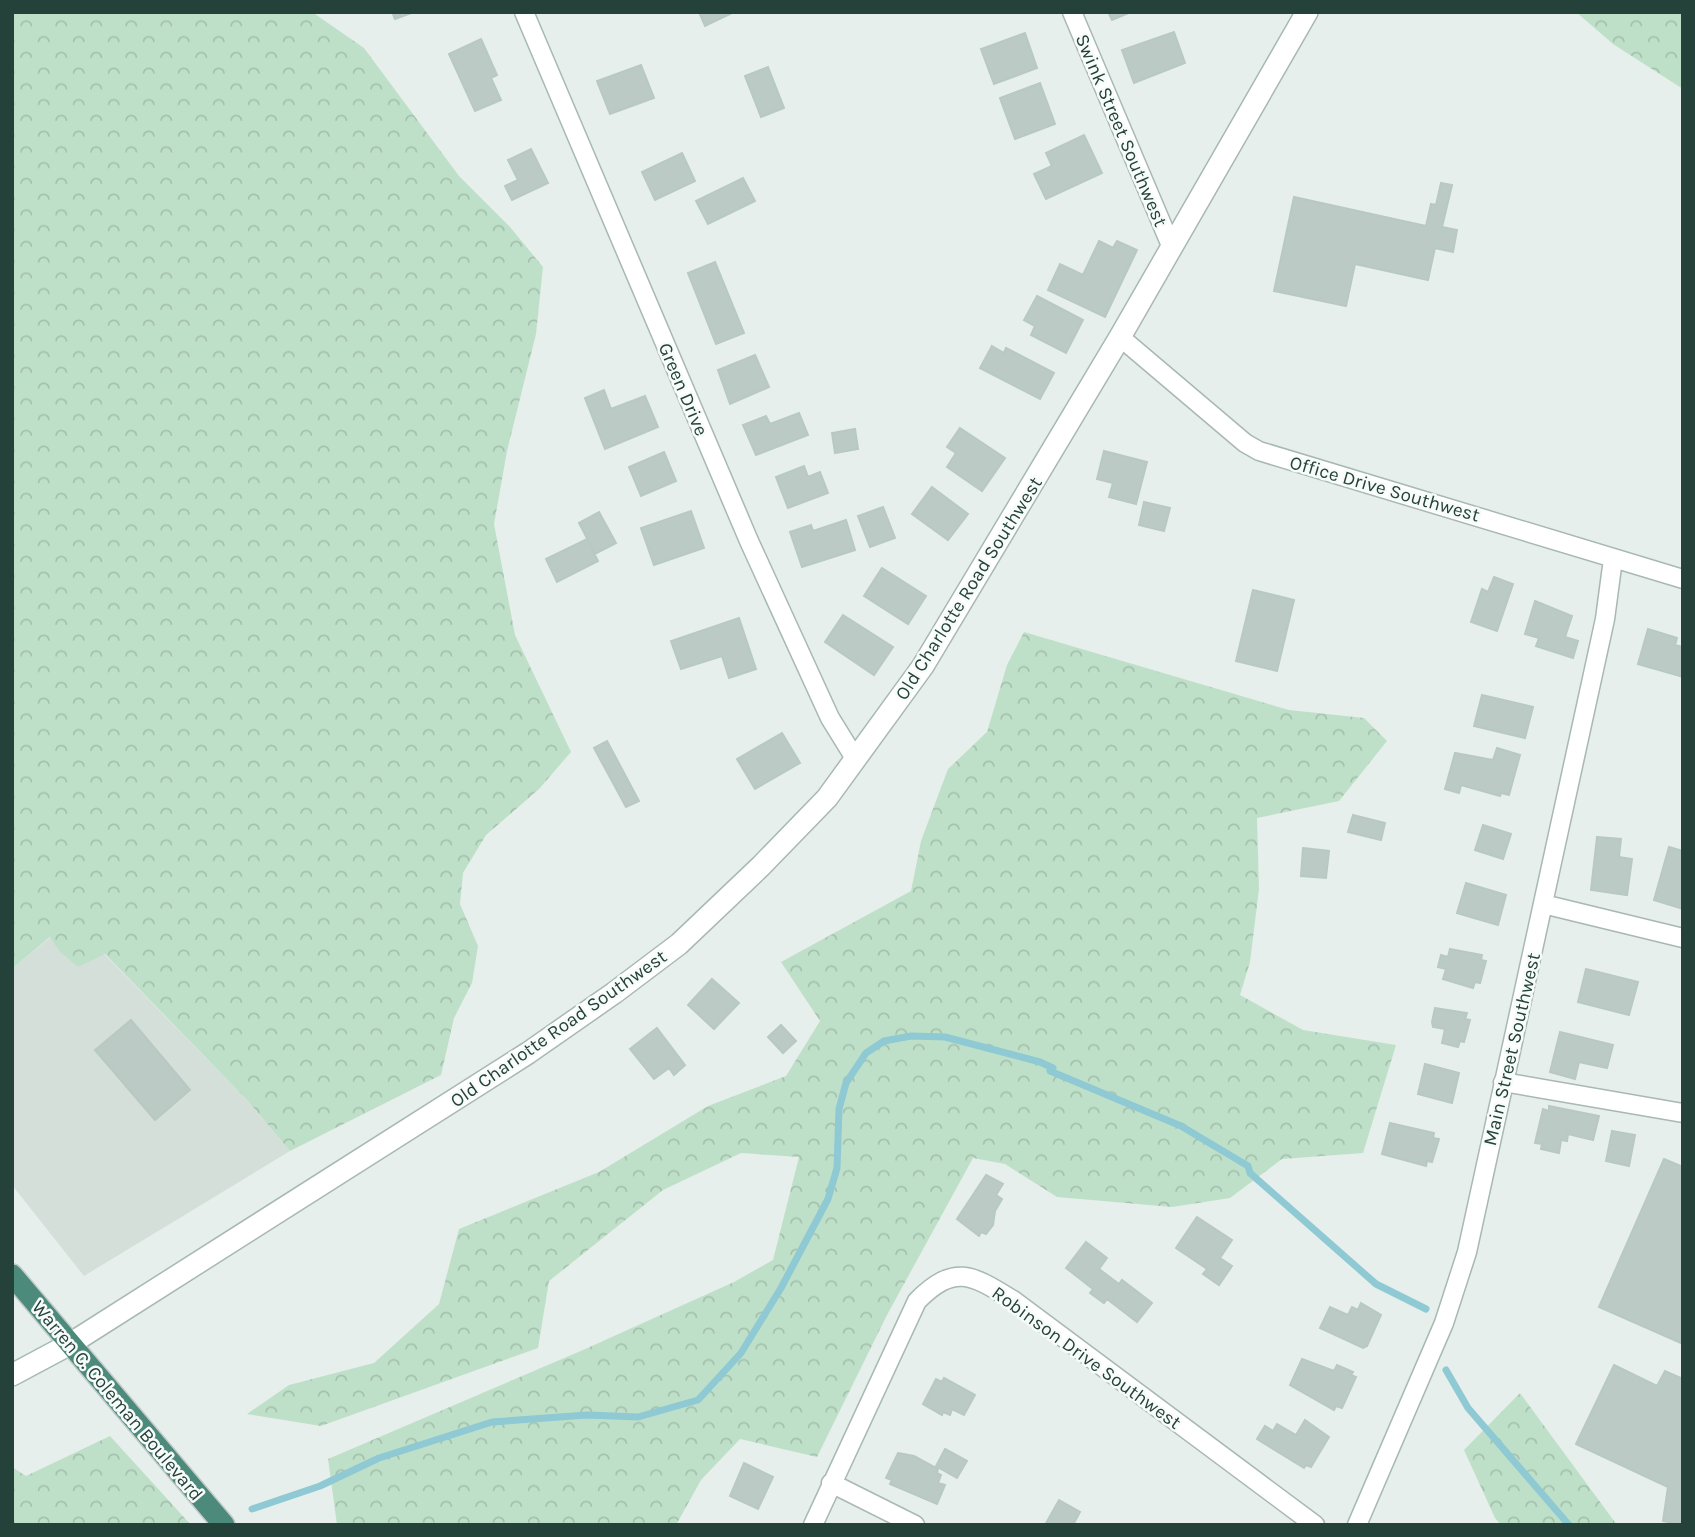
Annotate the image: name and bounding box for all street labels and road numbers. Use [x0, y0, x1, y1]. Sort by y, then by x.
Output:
street label: Swink Street Southwest [1071, 31, 1172, 230]
street label: Green Drive [654, 340, 713, 439]
street label: Office Drive Southwest [1287, 451, 1482, 527]
street label: Old Charlotte Road Southwest [891, 473, 1047, 704]
street label: Old Charlotte Road Southwest [446, 946, 671, 1112]
street label: Main Street Southwest [1479, 951, 1545, 1148]
street label: Robinson Drive Southwest [988, 1282, 1185, 1434]
street label: Warren C. Coleman Boulevard [27, 1296, 207, 1505]

